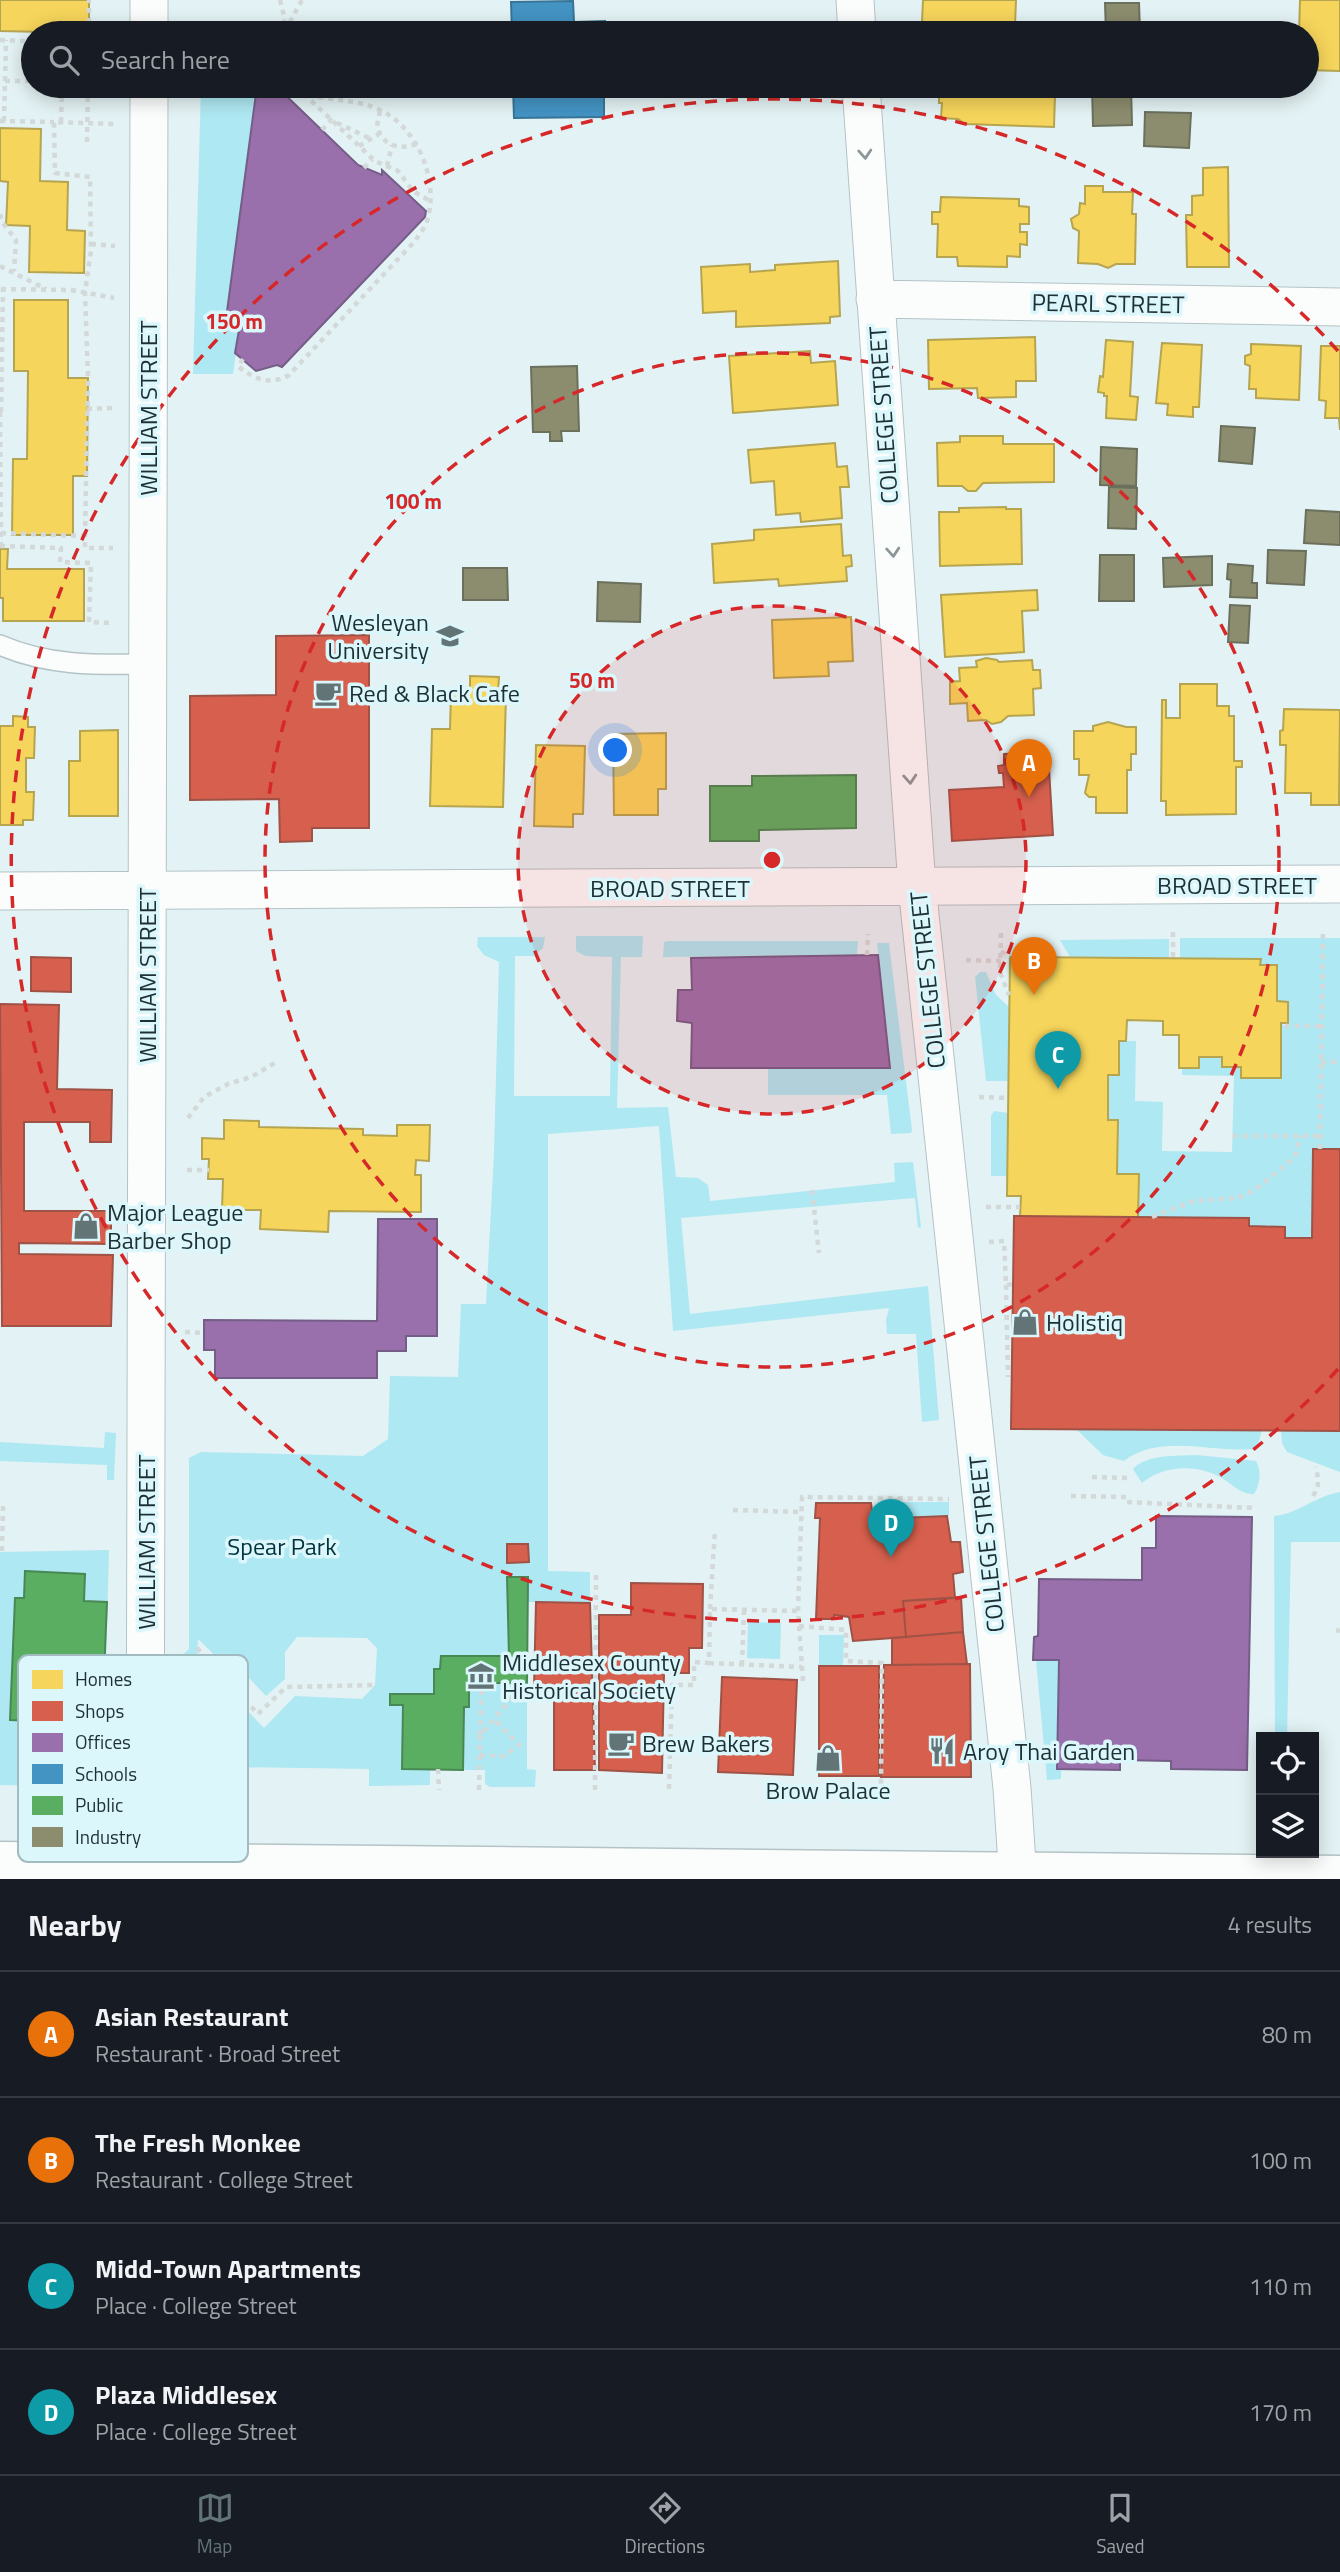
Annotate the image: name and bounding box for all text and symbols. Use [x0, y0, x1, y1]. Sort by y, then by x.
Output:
search box [21, 21, 1319, 98]
text: Search here [101, 40, 230, 79]
icon: search [45, 41, 83, 79]
one-way arrow [857, 149, 872, 160]
street label: PEARL STREET [1031, 284, 1185, 322]
text: 150 m [205, 305, 263, 337]
street label: WILLIAM STREET [130, 320, 166, 496]
street label: COLLEGE STREET [859, 325, 907, 505]
text: 100 m [384, 485, 442, 517]
one-way arrow [885, 547, 900, 558]
place label: Wesleyan University [327, 604, 429, 668]
school or university icon: Wesleyan University [435, 621, 465, 651]
text: 50 m [569, 664, 615, 696]
place label: Red & Black Cafe [349, 675, 520, 711]
cafe icon: Red & Black Cafe [313, 678, 343, 708]
your location [598, 733, 632, 767]
pin: A [1006, 739, 1052, 797]
one-way arrow [902, 774, 917, 785]
centre of rings [760, 848, 784, 872]
street label: BROAD STREET [1157, 867, 1317, 903]
street label: BROAD STREET [590, 870, 750, 906]
street label: WILLIAM STREET [129, 887, 165, 1063]
street label: COLLEGE STREET [900, 889, 954, 1070]
pin: B [1011, 937, 1057, 995]
pin: C [1035, 1031, 1081, 1089]
place label: Major League Barber Shop [107, 1194, 243, 1258]
shop icon: Major League Barber Shop [71, 1211, 101, 1241]
place label: Holistiq [1046, 1304, 1123, 1340]
shop icon: Holistiq [1010, 1307, 1040, 1337]
street label: COLLEGE STREET [959, 1453, 1013, 1634]
street label: WILLIAM STREET [128, 1454, 164, 1630]
pin: D [868, 1499, 914, 1557]
park label: Spear Park [227, 1528, 337, 1564]
place label: Middlesex County Historical Society [502, 1644, 681, 1708]
legend [18, 1655, 248, 1862]
museum icon: Middlesex County Historical Society [466, 1661, 496, 1691]
text: Homes [75, 1664, 132, 1693]
text: Shops [75, 1696, 125, 1725]
place label: Brew Bakers [642, 1725, 770, 1761]
text: Offices [75, 1727, 131, 1756]
cafe icon: Brew Bakers [606, 1728, 636, 1758]
map controls [1256, 1732, 1319, 1858]
button: locate [1256, 1732, 1319, 1795]
place label: Aroy Thai Garden [963, 1733, 1135, 1769]
restaurant icon: Aroy Thai Garden [927, 1736, 957, 1766]
shop icon: Brow Palace [813, 1743, 843, 1773]
text: Schools [75, 1759, 137, 1788]
place label: Brow Palace [765, 1772, 891, 1808]
text: Public [75, 1790, 123, 1819]
button: layers [1256, 1795, 1319, 1858]
text: Industry [75, 1822, 141, 1851]
text: Nearby [28, 1902, 121, 1948]
text: 4 results [1228, 1907, 1312, 1942]
text: Asian Restaurant [95, 1997, 288, 2036]
text: A [44, 2017, 58, 2052]
text: 80 m [1262, 2017, 1312, 2052]
text: Restaurant · Broad Street [95, 2036, 340, 2071]
text: The Fresh Monkee [95, 2123, 301, 2162]
text: B [44, 2143, 58, 2178]
text: 100 m [1249, 2143, 1312, 2178]
text: Restaurant · College Street [95, 2162, 353, 2197]
text: Midd-Town Apartments [95, 2249, 361, 2288]
text: C [45, 2269, 57, 2304]
text: 110 m [1249, 2269, 1312, 2304]
text: Place · College Street [95, 2288, 297, 2323]
text: Plaza Middlesex [95, 2375, 277, 2414]
text: D [44, 2395, 58, 2430]
text: 170 m [1249, 2395, 1312, 2430]
text: Place · College Street [95, 2414, 297, 2449]
tab: Map [196, 2489, 234, 2560]
tab: Directions [625, 2489, 705, 2560]
tab: Saved [1096, 2489, 1144, 2560]

